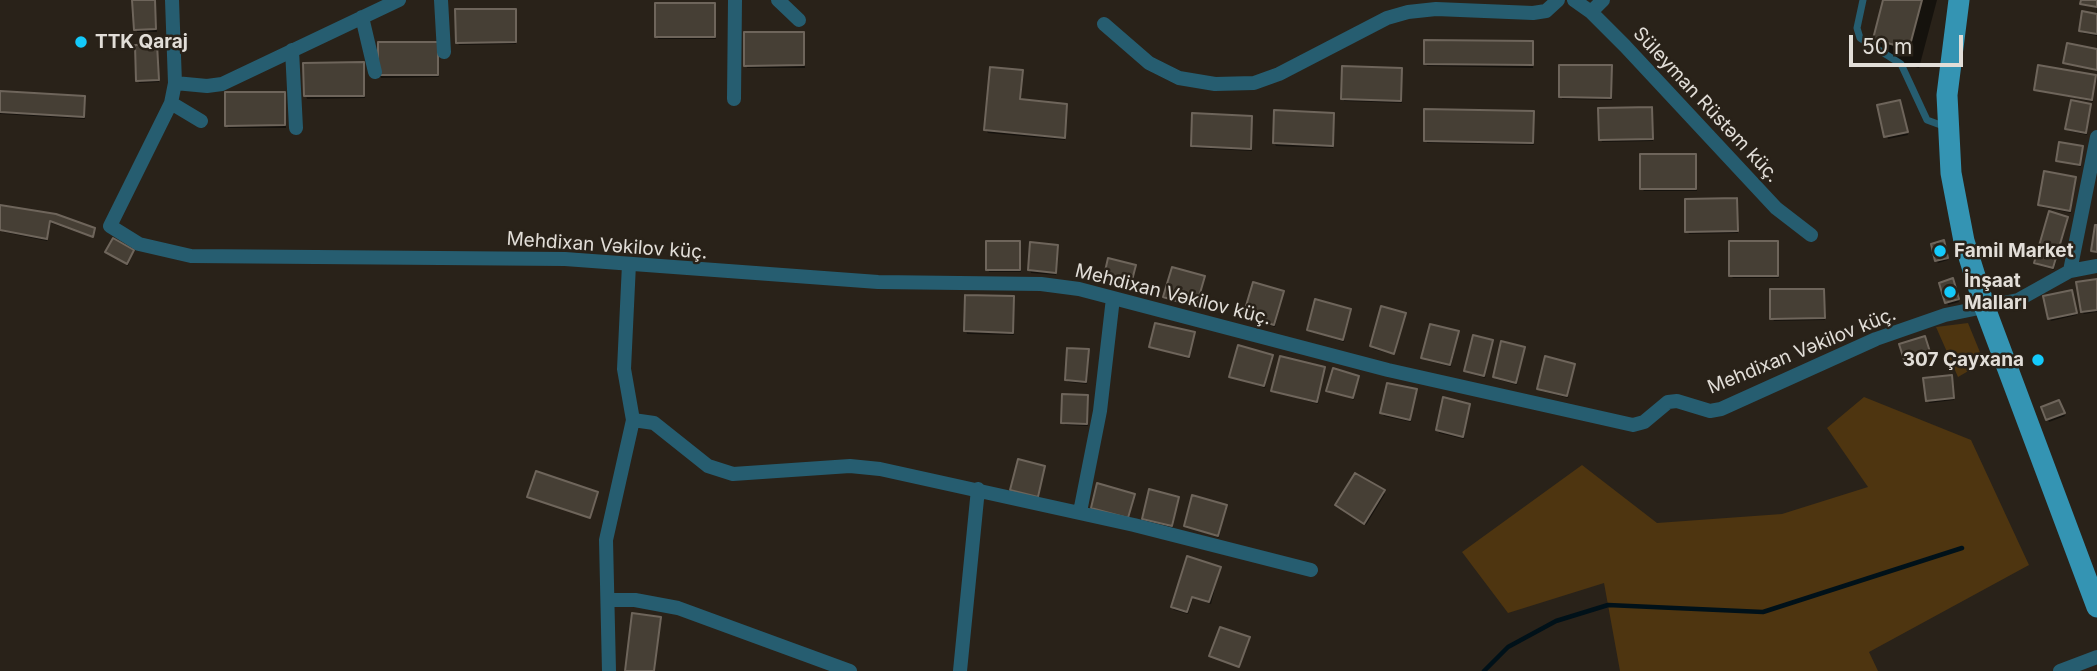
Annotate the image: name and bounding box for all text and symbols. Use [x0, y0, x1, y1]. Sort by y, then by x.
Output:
scale bar [1852, 21, 1966, 65]
street label: Süleyman Rüstəm küç. [1628, 23, 1784, 187]
place label: TTK Qaraj [95, 31, 188, 53]
marker: TTK Qaraj [73, 34, 89, 50]
text: 50 m [1862, 34, 1912, 59]
street label: Mehdixan Vəkilov küç. [506, 228, 708, 264]
place label: Famil Market [1954, 240, 2074, 262]
marker: Famil Market [1932, 243, 1948, 259]
street label: Mehdixan Vəkilov küç. [1073, 260, 1273, 330]
place label: İnşaat Malları [1964, 270, 2027, 314]
marker: İnşaat Malları [1942, 284, 1958, 300]
street label: Mehdixan Vəkilov küç. [1704, 303, 1900, 399]
place label: 307 Çayxana [1903, 349, 2024, 371]
marker: 307 Çayxana [2030, 352, 2046, 368]

